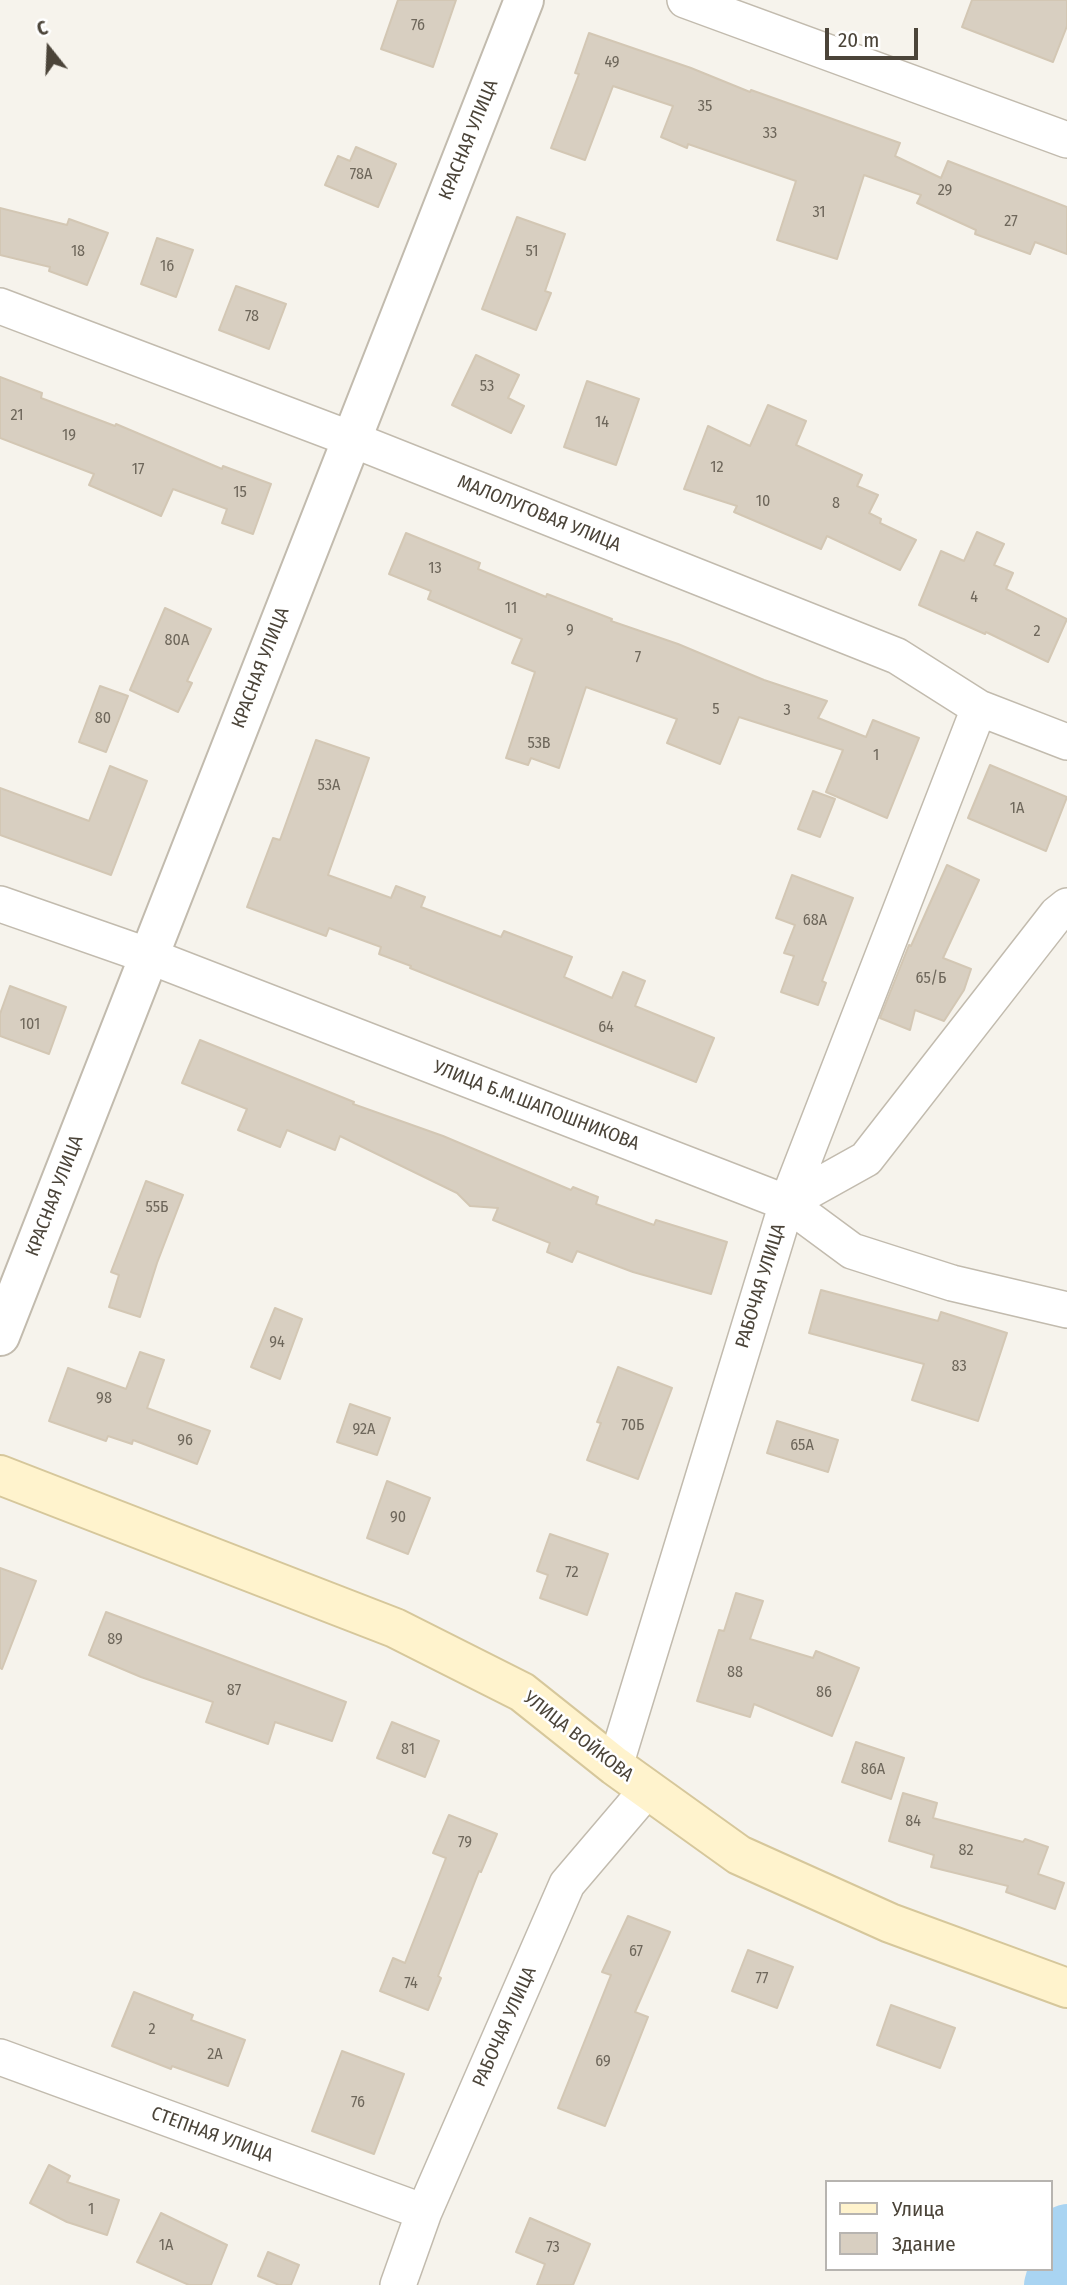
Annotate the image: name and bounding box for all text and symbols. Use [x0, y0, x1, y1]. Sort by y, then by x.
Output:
north arrow [14, 14, 84, 84]
scale bar [829, 14, 922, 58]
text: С [34, 16, 51, 41]
house number: 76 [411, 16, 425, 36]
text: 20 m [838, 27, 879, 53]
house number: 49 [604, 53, 620, 73]
street label: КРАСНАЯ УЛИЦА [434, 76, 504, 204]
house number: 35 [698, 97, 712, 117]
house number: 33 [763, 124, 777, 144]
house number: 78А [350, 165, 372, 185]
house number: 29 [938, 181, 952, 201]
house number: 31 [812, 203, 826, 223]
house number: 27 [1004, 212, 1018, 232]
house number: 18 [71, 242, 85, 262]
house number: 51 [526, 242, 538, 262]
house number: 16 [160, 257, 174, 277]
house number: 78 [245, 307, 259, 327]
house number: 53 [480, 377, 494, 397]
house number: 21 [11, 406, 23, 426]
house number: 14 [595, 413, 609, 433]
house number: 19 [62, 426, 76, 446]
house number: 12 [710, 458, 724, 478]
house number: 17 [132, 460, 144, 480]
street label: МАЛОЛУГОВАЯ УЛИЦА [454, 471, 624, 557]
house number: 15 [233, 483, 247, 503]
house number: 10 [756, 492, 770, 512]
house number: 8 [832, 494, 840, 514]
house number: 13 [428, 559, 442, 579]
house number: 4 [970, 588, 978, 608]
house number: 11 [505, 599, 517, 619]
street label: КРАСНАЯ УЛИЦА [227, 604, 295, 732]
house number: 9 [566, 621, 574, 641]
house number: 2 [1033, 622, 1041, 642]
house number: 80А [165, 631, 189, 651]
house number: 7 [635, 648, 641, 668]
house number: 5 [712, 700, 720, 720]
house number: 3 [783, 701, 791, 721]
house number: 80 [95, 709, 111, 729]
house number: 53В [527, 734, 551, 754]
house number: 1 [873, 746, 879, 766]
house number: 53А [318, 776, 340, 796]
house number: 1А [1010, 799, 1024, 819]
house number: 68А [803, 911, 827, 931]
house number: 65/Б [916, 969, 946, 989]
house number: 101 [20, 1015, 40, 1035]
house number: 64 [598, 1018, 614, 1038]
street label: УЛИЦА Б.М.ШАПОШНИКОВА [430, 1056, 642, 1156]
street label: КРАСНАЯ УЛИЦА [21, 1132, 89, 1260]
house number: 55Б [145, 1198, 169, 1218]
street label: РАБОЧАЯ УЛИЦА [731, 1221, 791, 1351]
house number: 94 [269, 1333, 285, 1353]
house number: 83 [951, 1357, 967, 1377]
house number: 98 [96, 1389, 112, 1409]
house number: 70Б [621, 1416, 645, 1436]
house number: 92А [353, 1420, 375, 1440]
house number: 96 [177, 1431, 193, 1451]
house number: 65А [790, 1436, 814, 1456]
house number: 90 [390, 1508, 406, 1528]
house number: 72 [565, 1563, 579, 1583]
house number: 89 [107, 1630, 123, 1650]
house number: 88 [727, 1663, 743, 1683]
house number: 87 [227, 1681, 241, 1701]
house number: 86 [816, 1683, 832, 1703]
street label: УЛИЦА ВОЙКОВА [518, 1687, 638, 1787]
house number: 81 [401, 1740, 415, 1760]
house number: 86А [861, 1760, 885, 1780]
house number: 84 [905, 1812, 921, 1832]
house number: 79 [458, 1833, 472, 1853]
house number: 82 [959, 1841, 973, 1861]
house number: 67 [629, 1942, 643, 1962]
street label: РАБОЧАЯ УЛИЦА [468, 1963, 542, 2091]
house number: 77 [755, 1969, 769, 1989]
house number: 74 [404, 1974, 418, 1994]
house number: 2 [148, 2020, 156, 2040]
house number: 2А [207, 2045, 223, 2065]
house number: 69 [595, 2052, 611, 2072]
house number: 76 [351, 2093, 365, 2113]
street label: СТЕПНАЯ УЛИЦА [148, 2102, 276, 2168]
legend [825, 2180, 1053, 2271]
text: Улица [892, 2196, 945, 2222]
house number: 1 [88, 2200, 94, 2220]
text: Здание [892, 2231, 956, 2257]
house number: 1А [159, 2236, 173, 2256]
house number: 73 [546, 2238, 560, 2258]

